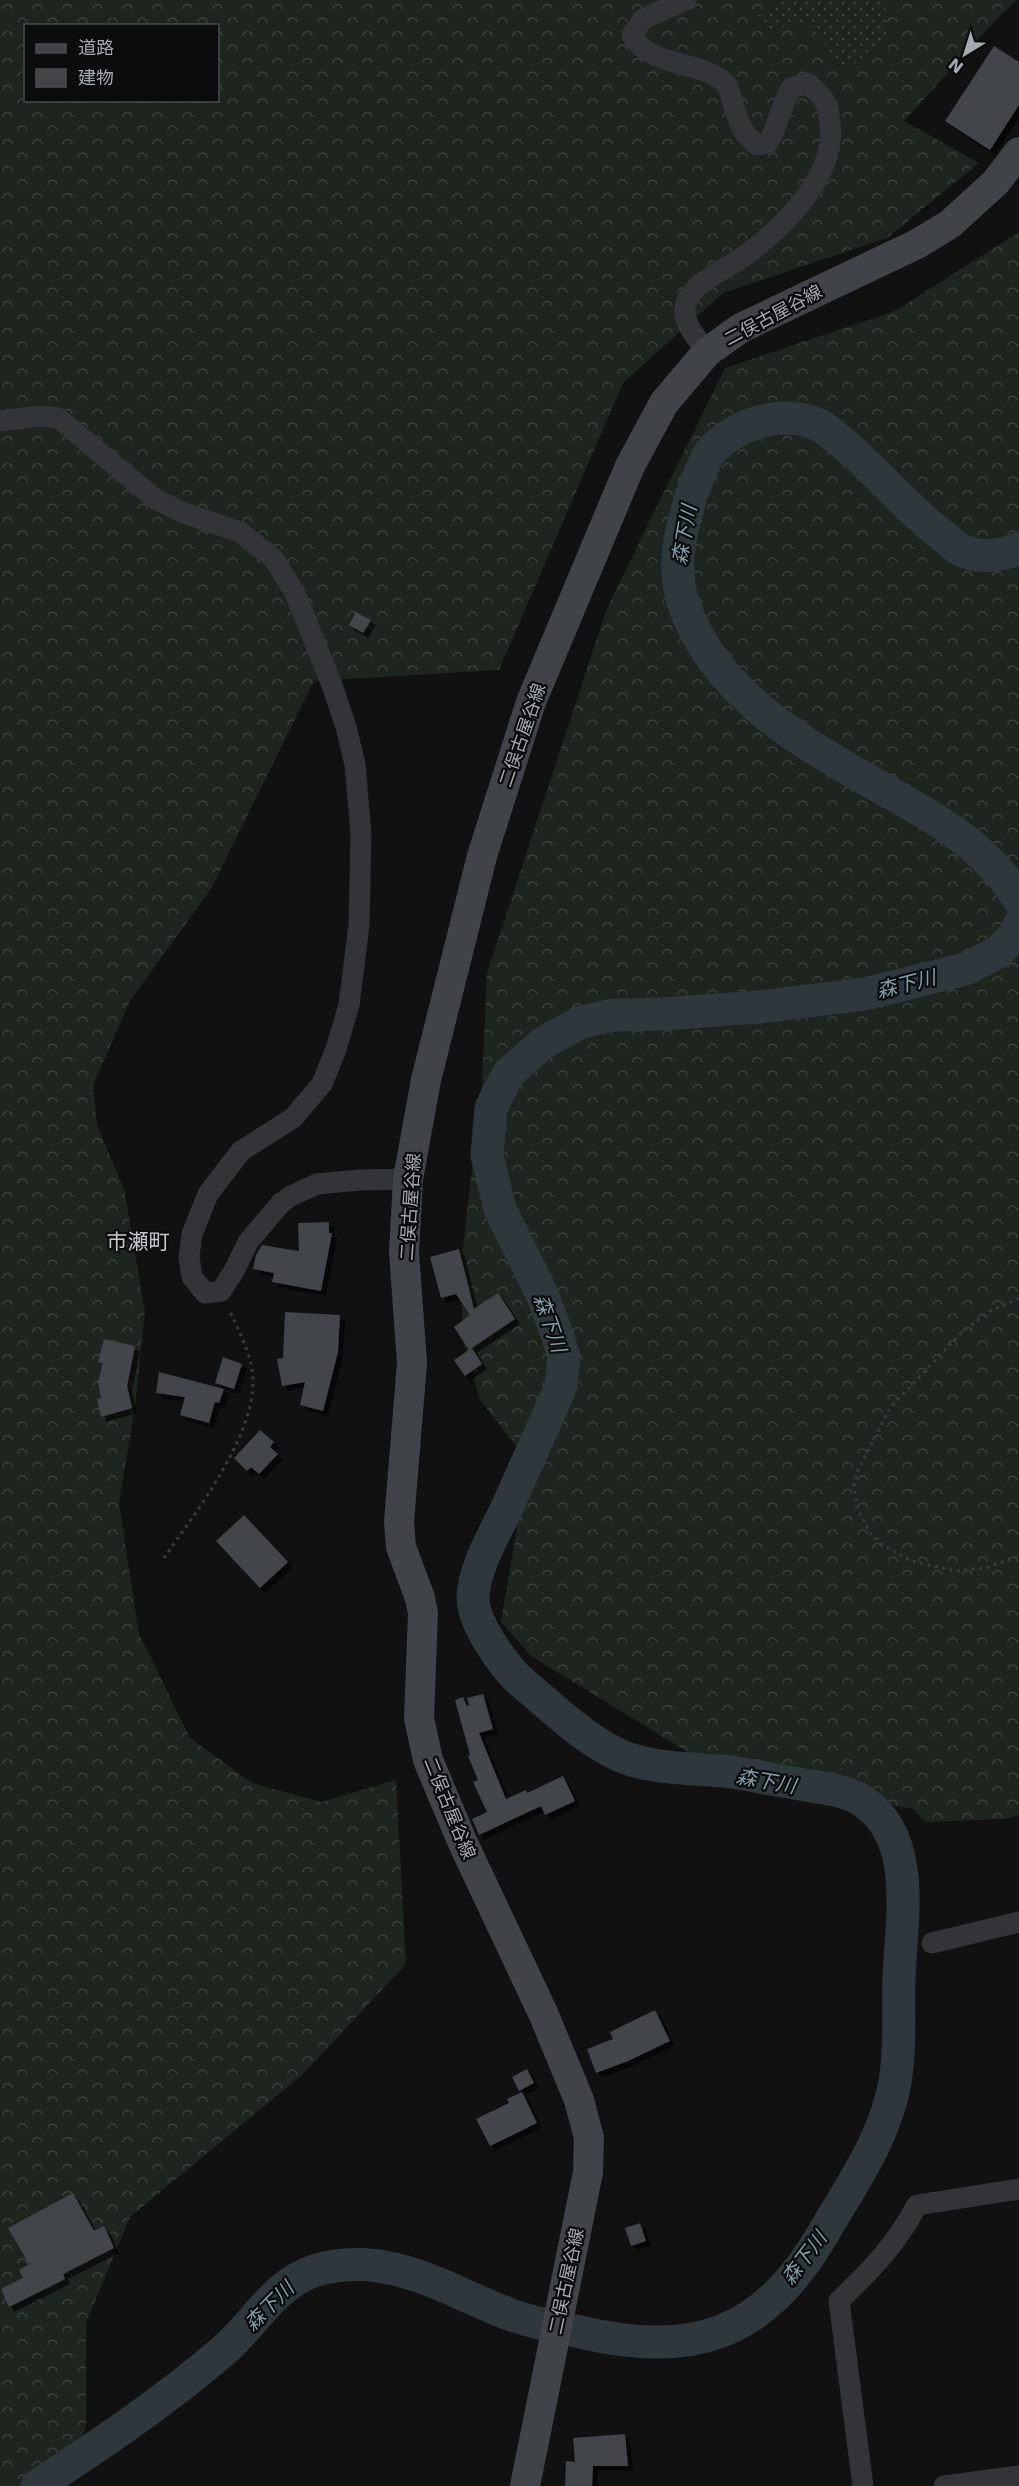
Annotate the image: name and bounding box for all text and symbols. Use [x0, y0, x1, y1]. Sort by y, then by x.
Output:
legend [24, 24, 219, 102]
north arrow [935, 24, 995, 84]
text: 道路 [78, 37, 114, 58]
text: N [945, 54, 967, 77]
text: 建物 [78, 67, 114, 88]
street label: 二俣古屋谷線 [720, 280, 826, 350]
water label: 森下川 [667, 501, 701, 567]
street label: 二俣古屋谷線 [494, 681, 550, 789]
water label: 森下川 [874, 965, 940, 1003]
street label: 二俣古屋谷線 [396, 1152, 424, 1262]
district label: 市瀬町 [107, 1230, 170, 1254]
water label: 森下川 [529, 1291, 572, 1357]
street label: 二俣古屋谷線 [420, 1754, 480, 1862]
water label: 森下川 [734, 1764, 800, 1798]
water label: 森下川 [776, 2225, 833, 2289]
street label: 二俣古屋谷線 [545, 2226, 587, 2336]
water label: 森下川 [239, 2275, 300, 2336]

